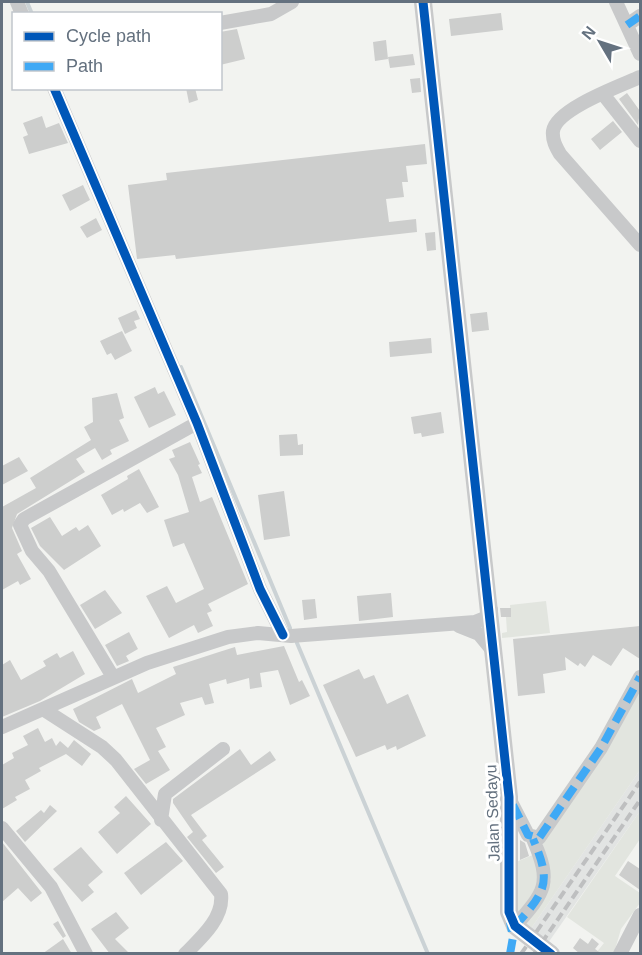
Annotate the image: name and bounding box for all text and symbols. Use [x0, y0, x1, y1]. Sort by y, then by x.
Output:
legend [12, 12, 222, 90]
north arrow [570, 12, 630, 72]
text: N [578, 23, 599, 43]
text: Cycle path [66, 26, 151, 46]
text: Path [66, 56, 103, 76]
street label: Jalan Sedayu [482, 764, 503, 862]

